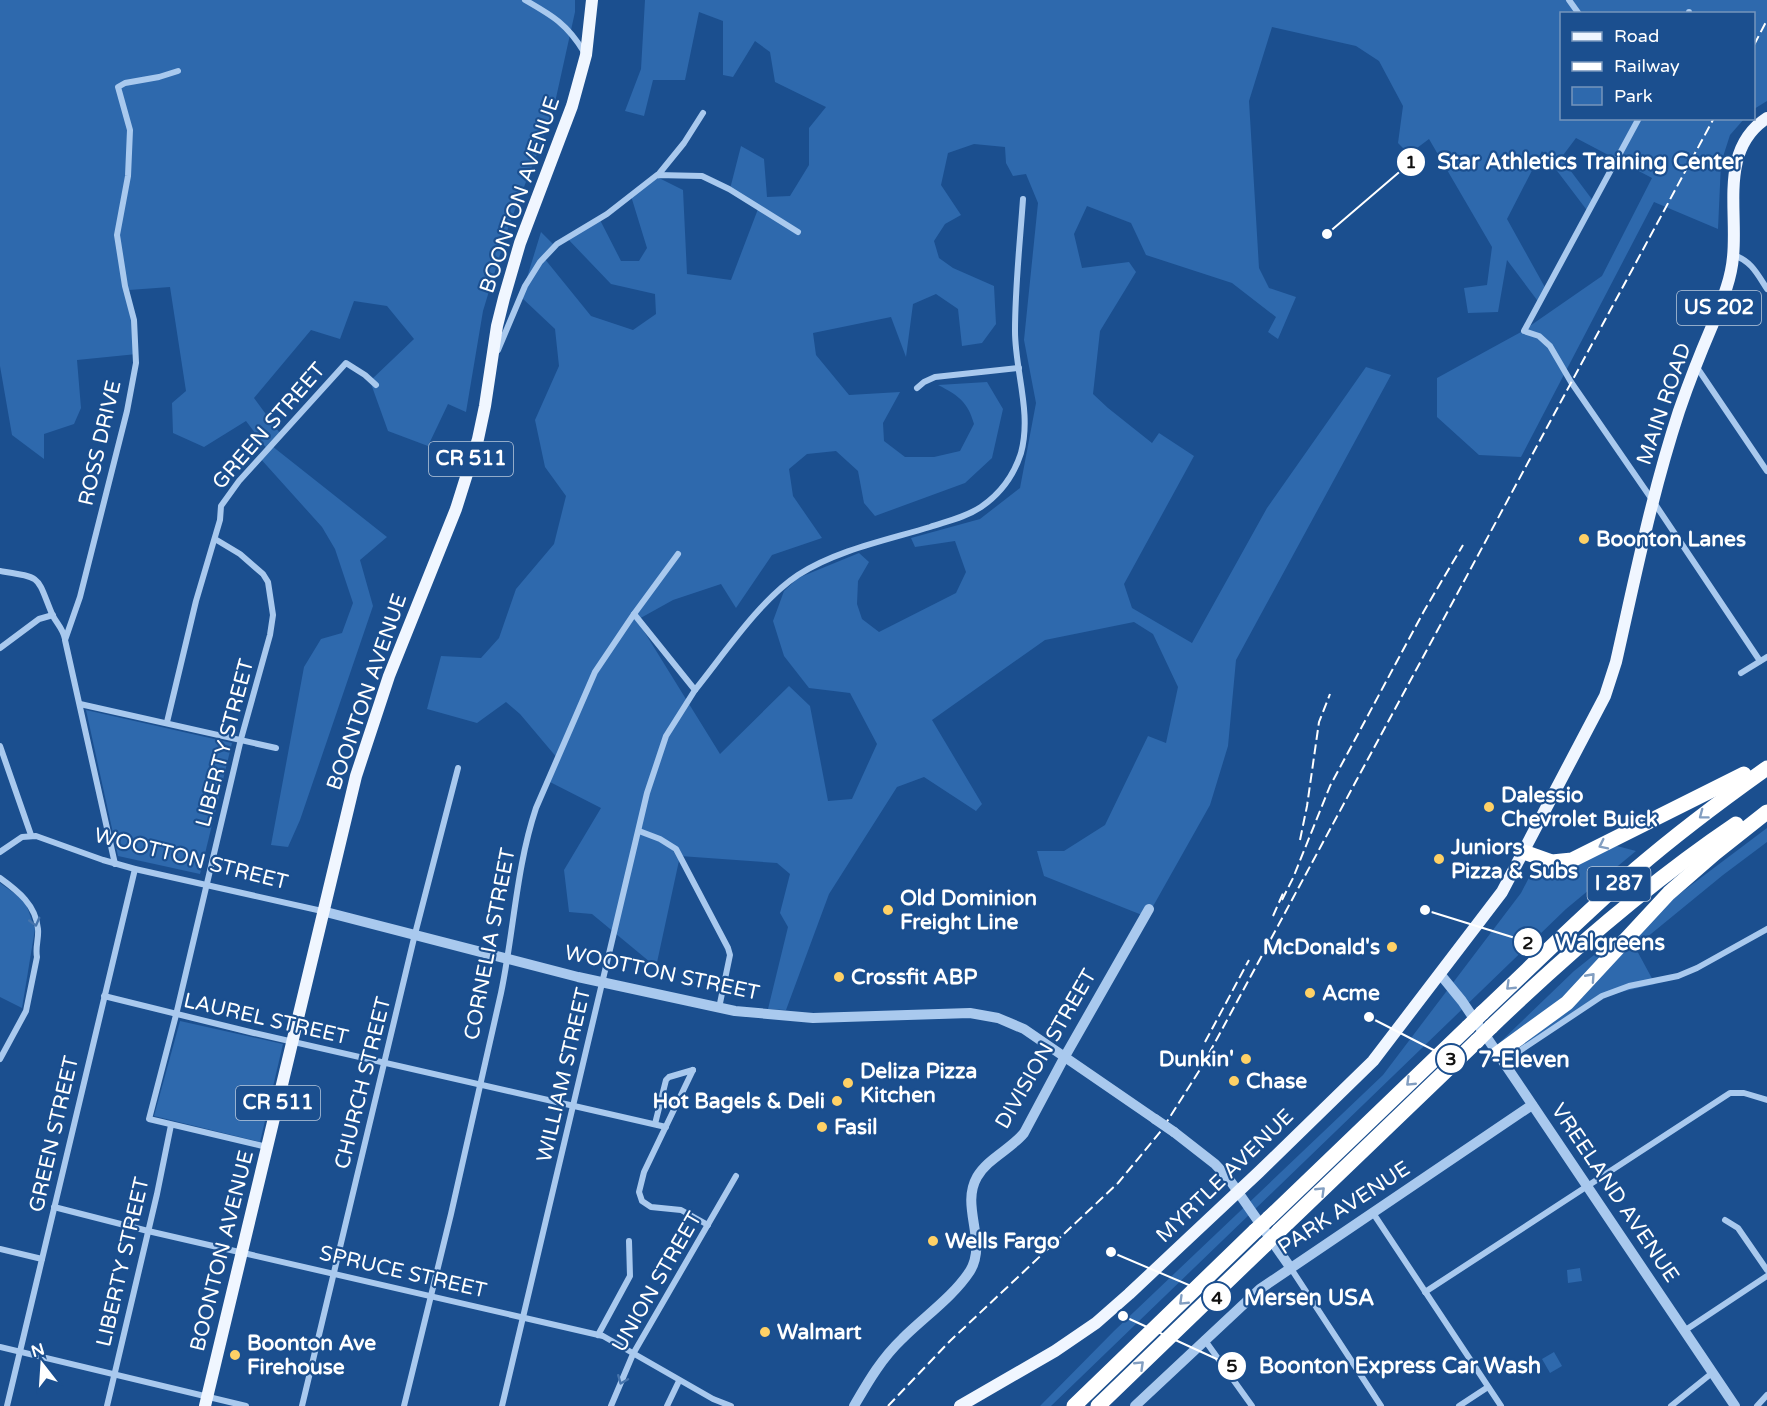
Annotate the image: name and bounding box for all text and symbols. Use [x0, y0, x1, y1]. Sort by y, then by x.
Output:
legend [1560, 12, 1755, 120]
text: Road [1614, 25, 1659, 47]
text: Railway [1614, 55, 1680, 77]
text: Park [1614, 85, 1653, 107]
street label: BOONTON AVENUE [475, 94, 565, 296]
callout: Star Athletics Training Center [1396, 142, 1755, 182]
text: Star Athletics Training Center [1437, 149, 1743, 175]
text: 1 [1405, 151, 1417, 173]
road number: US 202 [1677, 291, 1761, 325]
street label: MAIN ROAD [1631, 340, 1697, 468]
street label: GREEN STREET [207, 357, 331, 494]
street label: ROSS DRIVE [73, 378, 127, 508]
road number: CR 511 [429, 442, 513, 476]
place label: Boonton Lanes [1596, 527, 1746, 552]
marker: Boonton Lanes [1577, 532, 1591, 546]
street label: BOONTON AVENUE [322, 591, 412, 793]
street label: LIBERTY STREET [191, 656, 260, 830]
place label: Dalessio Chevrolet Buick [1501, 783, 1658, 832]
marker: Dalessio Chevrolet Buick [1482, 800, 1496, 814]
one-way arrow [1698, 808, 1709, 819]
street label: WOOTTON STREET [92, 823, 291, 895]
place label: Juniors Pizza & Subs [1450, 835, 1578, 884]
one-way arrow [1599, 838, 1610, 849]
street label: CORNELIA STREET [459, 846, 521, 1042]
marker: Juniors Pizza & Subs [1432, 852, 1446, 866]
road number: I 287 [1588, 867, 1650, 901]
place label: Old Dominion Freight Line [900, 886, 1037, 935]
marker: Old Dominion Freight Line [881, 903, 895, 917]
one-way arrow [28, 916, 40, 927]
callout: Walgreens [1513, 922, 1677, 962]
text: Walgreens [1555, 930, 1665, 956]
text: 2 [1522, 932, 1534, 954]
place label: McDonald's [1263, 935, 1380, 960]
street label: WOOTTON STREET [562, 940, 762, 1006]
marker: McDonald's [1385, 940, 1399, 954]
place label: Crossfit ABP [851, 965, 977, 990]
street label: DIVISION STREET [990, 965, 1102, 1133]
marker: Crossfit ABP [832, 970, 846, 984]
one-way arrow [1584, 974, 1595, 984]
one-way arrow [1507, 979, 1518, 990]
place label: Acme [1322, 981, 1380, 1006]
street label: WILLIAM STREET [532, 985, 596, 1165]
marker: Acme [1303, 986, 1317, 1000]
street label: LAUREL STREET [181, 988, 351, 1050]
street label: CHURCH STREET [329, 994, 397, 1172]
callout: 7-Eleven [1436, 1039, 1582, 1079]
place label: Dunkin' [1159, 1047, 1234, 1072]
text: 7-Eleven [1478, 1047, 1570, 1073]
text: 3 [1445, 1048, 1457, 1070]
marker: Dunkin' [1239, 1052, 1253, 1066]
street label: GREEN STREET [24, 1053, 84, 1214]
place label: Deliza Pizza Kitchen [860, 1059, 977, 1108]
place label: Chase [1246, 1069, 1307, 1094]
marker: Chase [1227, 1074, 1241, 1088]
one-way arrow [1407, 1075, 1417, 1086]
marker: Deliza Pizza Kitchen [841, 1076, 855, 1090]
road number: CR 511 [236, 1086, 320, 1120]
place label: Hot Bagels & Deli [652, 1089, 825, 1114]
marker: Hot Bagels & Deli [830, 1094, 844, 1108]
street label: VREELAND AVENUE [1546, 1099, 1684, 1287]
street label: MYRTLE AVENUE [1151, 1104, 1299, 1248]
place label: Fasil [834, 1115, 878, 1140]
marker: Fasil [815, 1120, 829, 1134]
street label: BOONTON AVENUE [185, 1148, 259, 1354]
street label: PARK AVENUE [1273, 1156, 1415, 1260]
street label: LIBERTY STREET [91, 1175, 155, 1349]
one-way arrow [1314, 1187, 1325, 1198]
street label: UNION STREET [607, 1207, 707, 1357]
place label: Wells Fargo [945, 1229, 1060, 1254]
marker: Wells Fargo [926, 1234, 940, 1248]
street label: SPRUCE STREET [317, 1241, 489, 1303]
callout: Mersen USA [1202, 1277, 1386, 1317]
text: Mersen USA [1244, 1285, 1374, 1311]
text: 4 [1211, 1287, 1223, 1309]
one-way arrow [1179, 1294, 1189, 1305]
place label: Walmart [777, 1320, 862, 1345]
marker: Walmart [758, 1325, 772, 1339]
place label: Boonton Ave Firehouse [247, 1331, 376, 1380]
north arrow [12, 1334, 72, 1394]
text: N [29, 1339, 47, 1362]
callout: Boonton Express Car Wash [1217, 1346, 1554, 1386]
marker: Boonton Ave Firehouse [228, 1348, 242, 1362]
text: Boonton Express Car Wash [1259, 1353, 1541, 1379]
text: 5 [1226, 1355, 1238, 1377]
one-way arrow [1132, 1362, 1143, 1373]
one-way arrow [617, 1373, 629, 1384]

